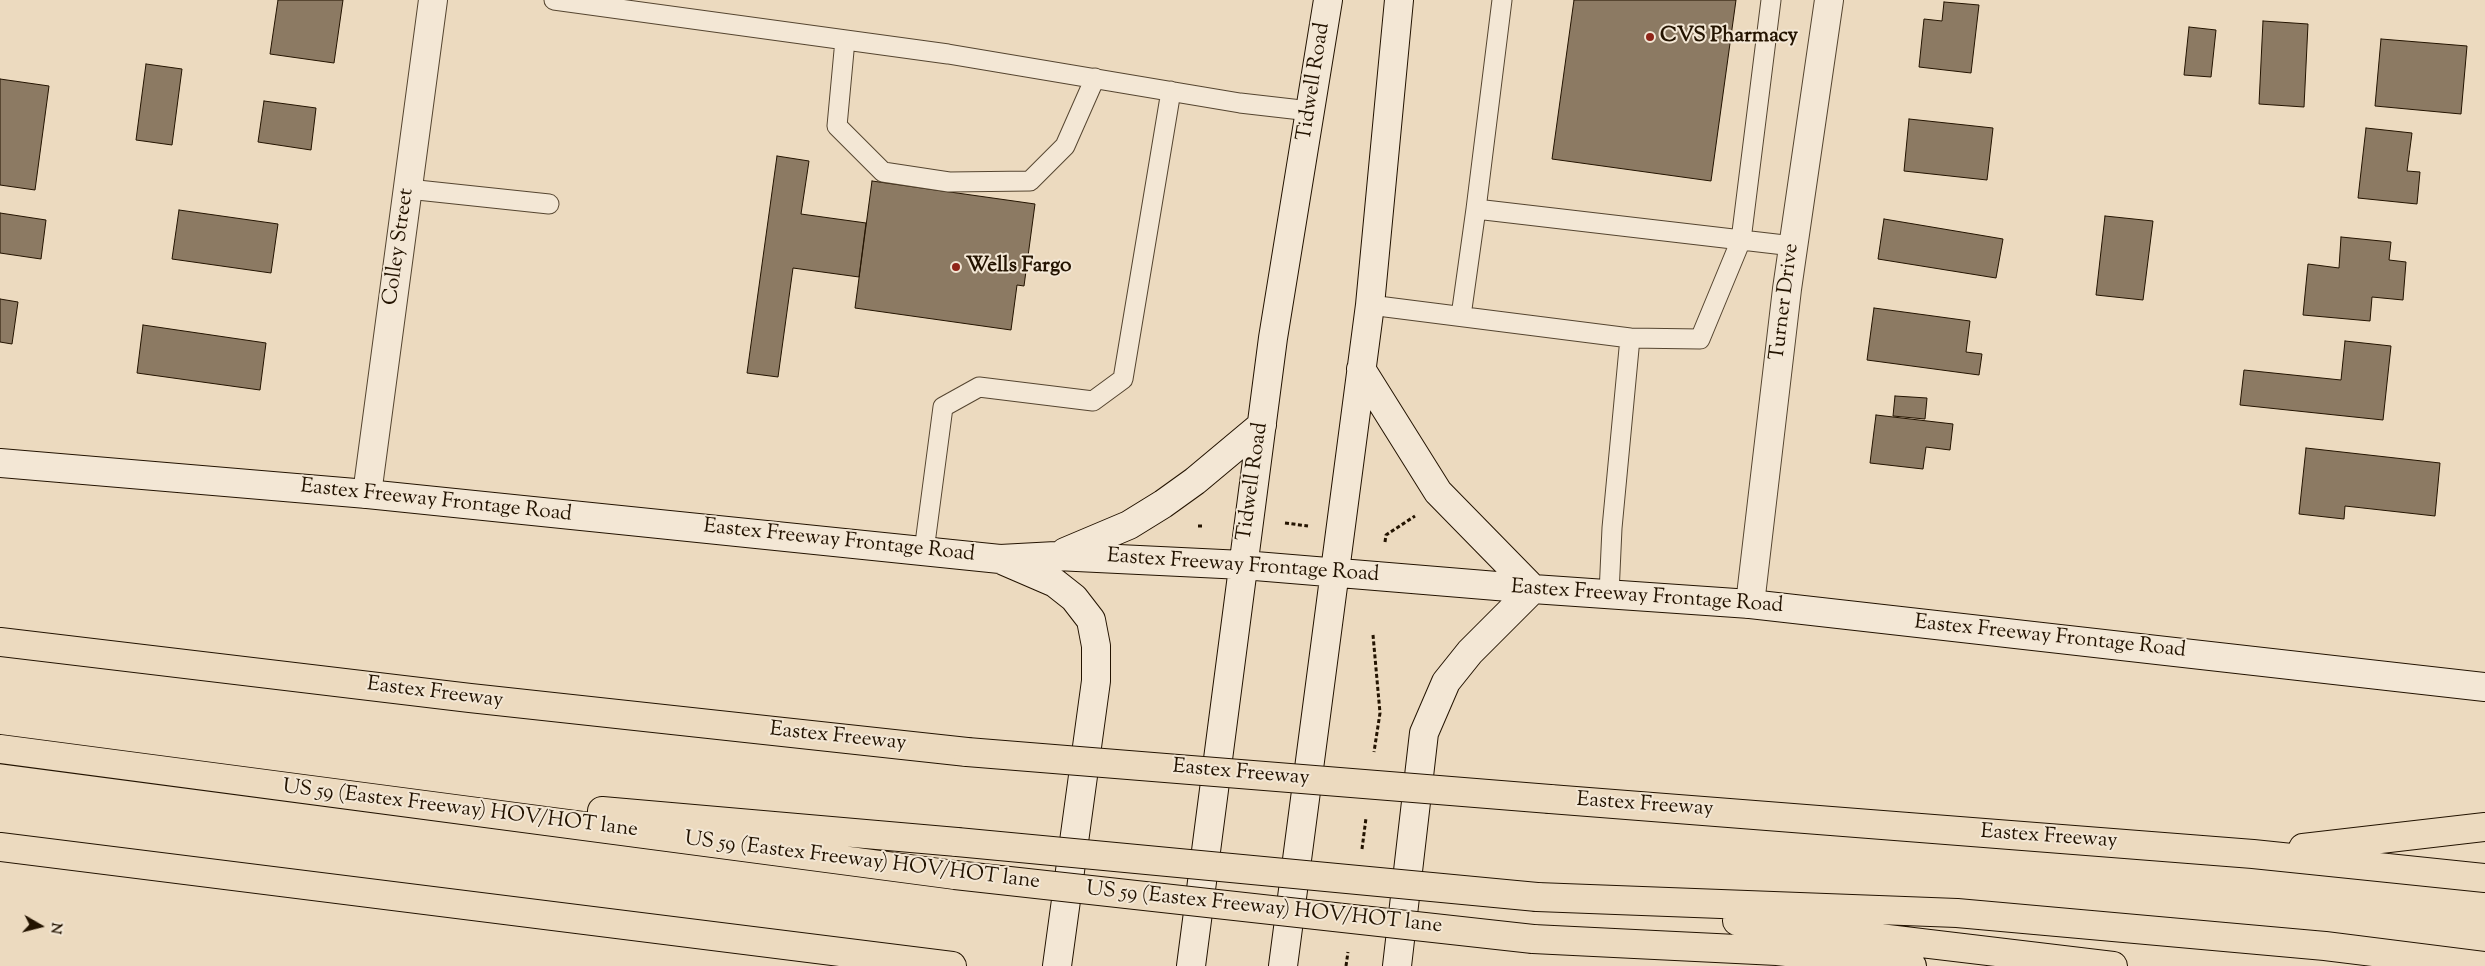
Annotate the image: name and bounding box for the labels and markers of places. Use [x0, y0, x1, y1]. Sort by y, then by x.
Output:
place label: CVS Pharmacy [1660, 24, 1798, 50]
marker: CVS Pharmacy [1644, 31, 1656, 43]
place label: Wells Fargo [966, 254, 1072, 280]
marker: Wells Fargo [950, 261, 962, 273]

